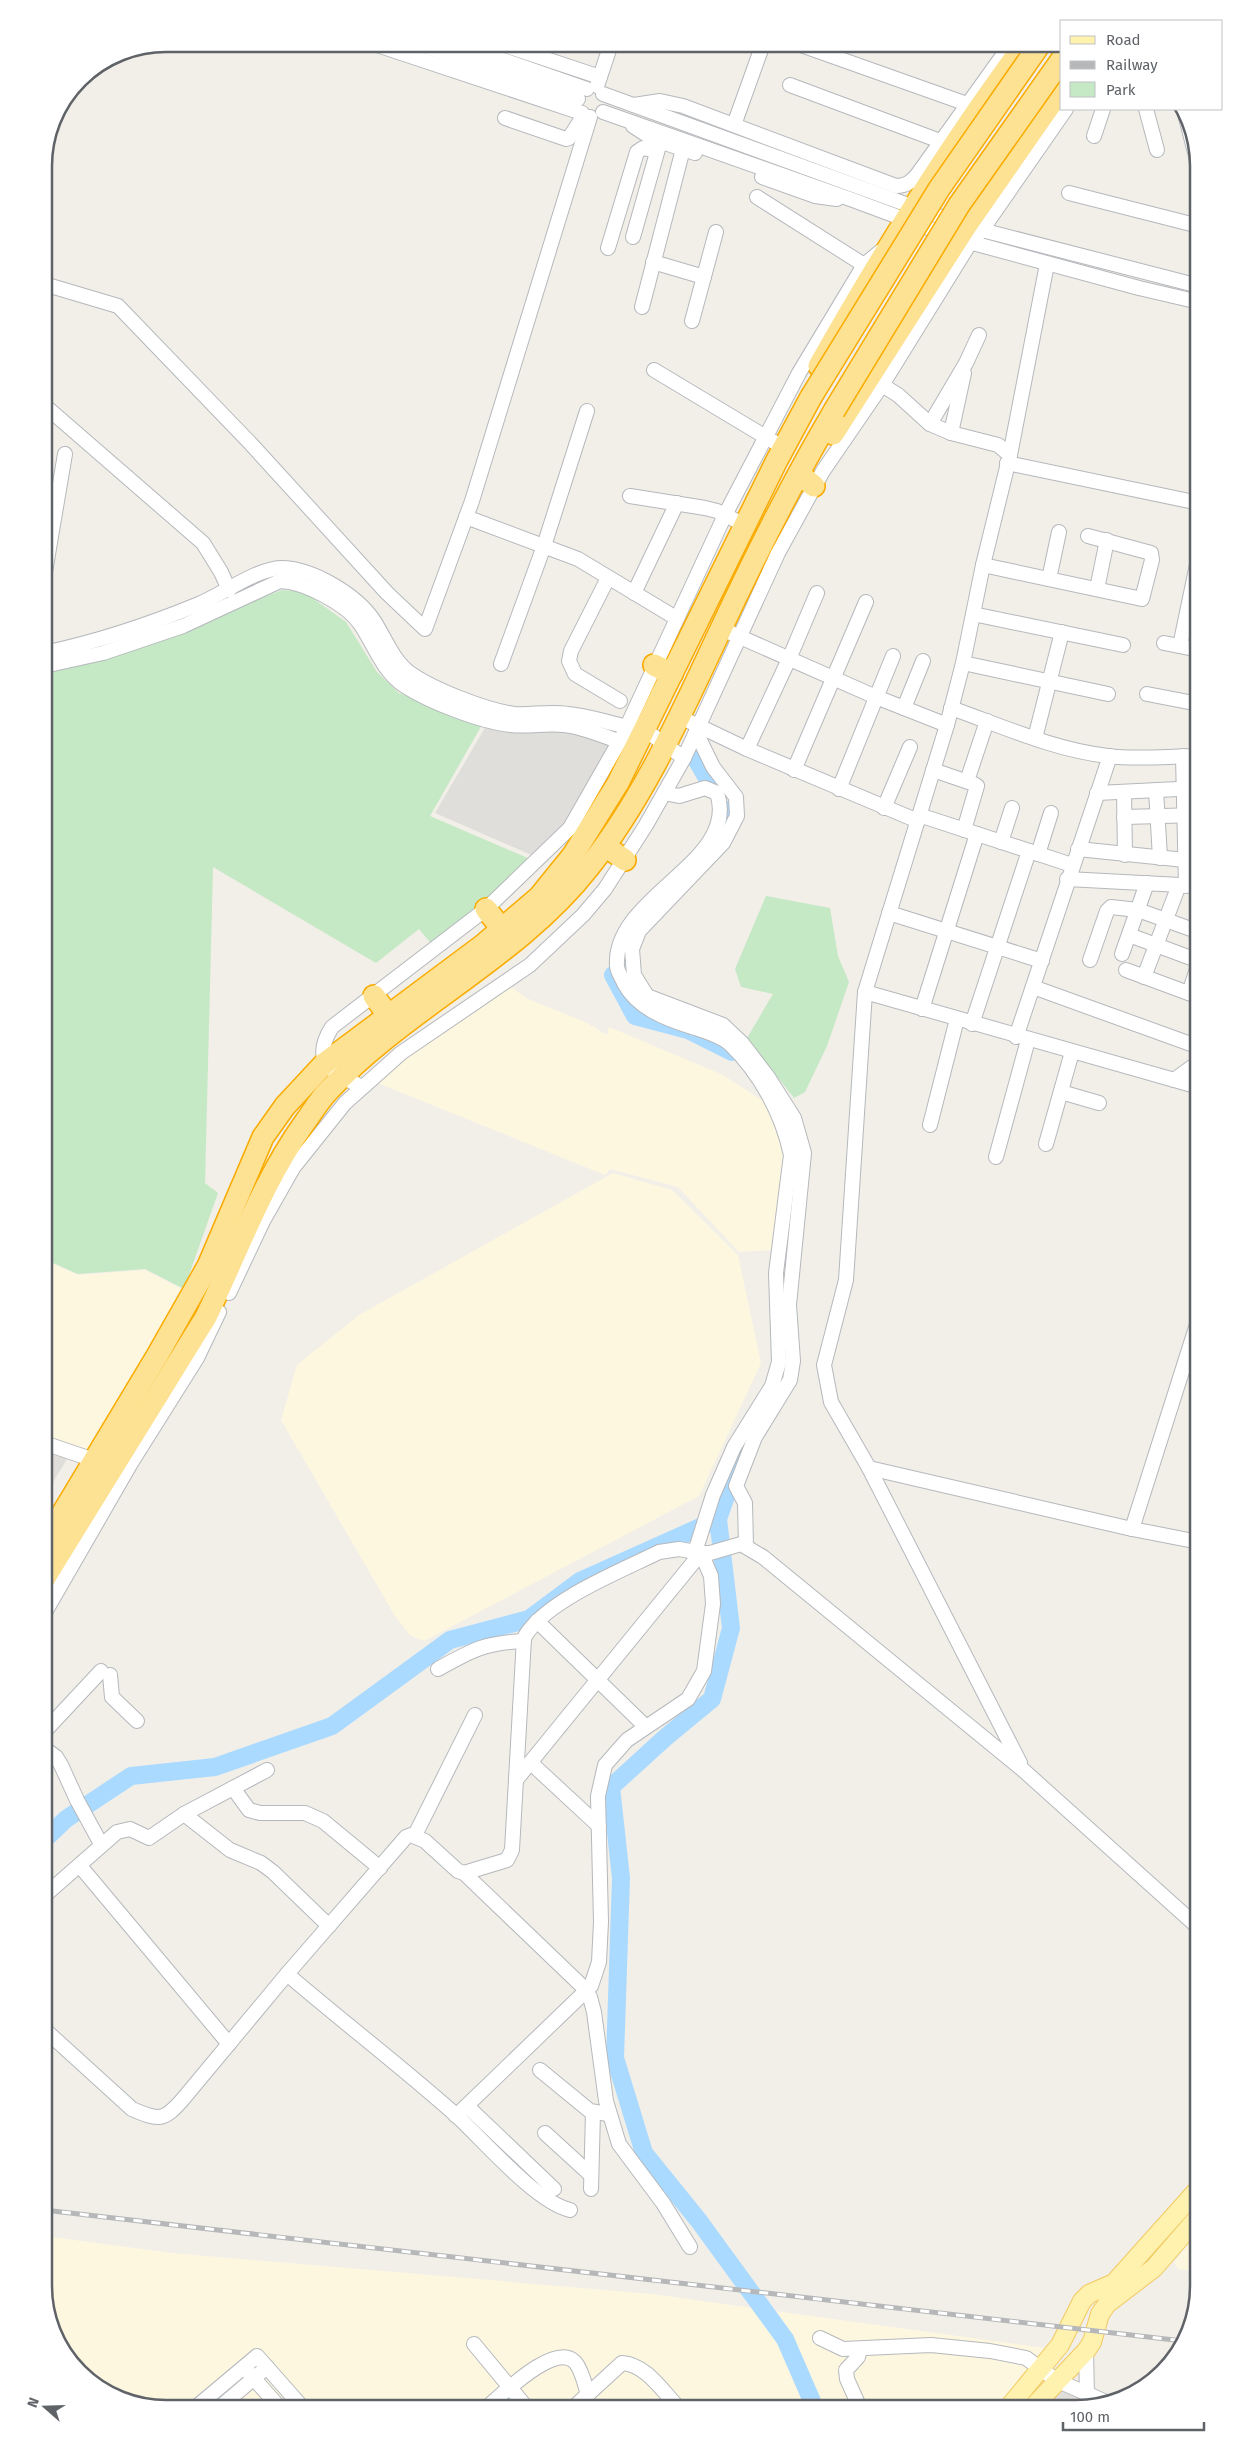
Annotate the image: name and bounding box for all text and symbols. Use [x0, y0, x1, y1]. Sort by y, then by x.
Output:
legend [1060, 20, 1223, 110]
text: Road [1106, 31, 1141, 49]
text: Railway [1106, 56, 1158, 74]
text: Park [1106, 81, 1136, 99]
north arrow [20, 2382, 70, 2432]
text: N [24, 2395, 43, 2410]
scale bar [1063, 2400, 1204, 2432]
text: 100 m [1070, 2408, 1110, 2426]

